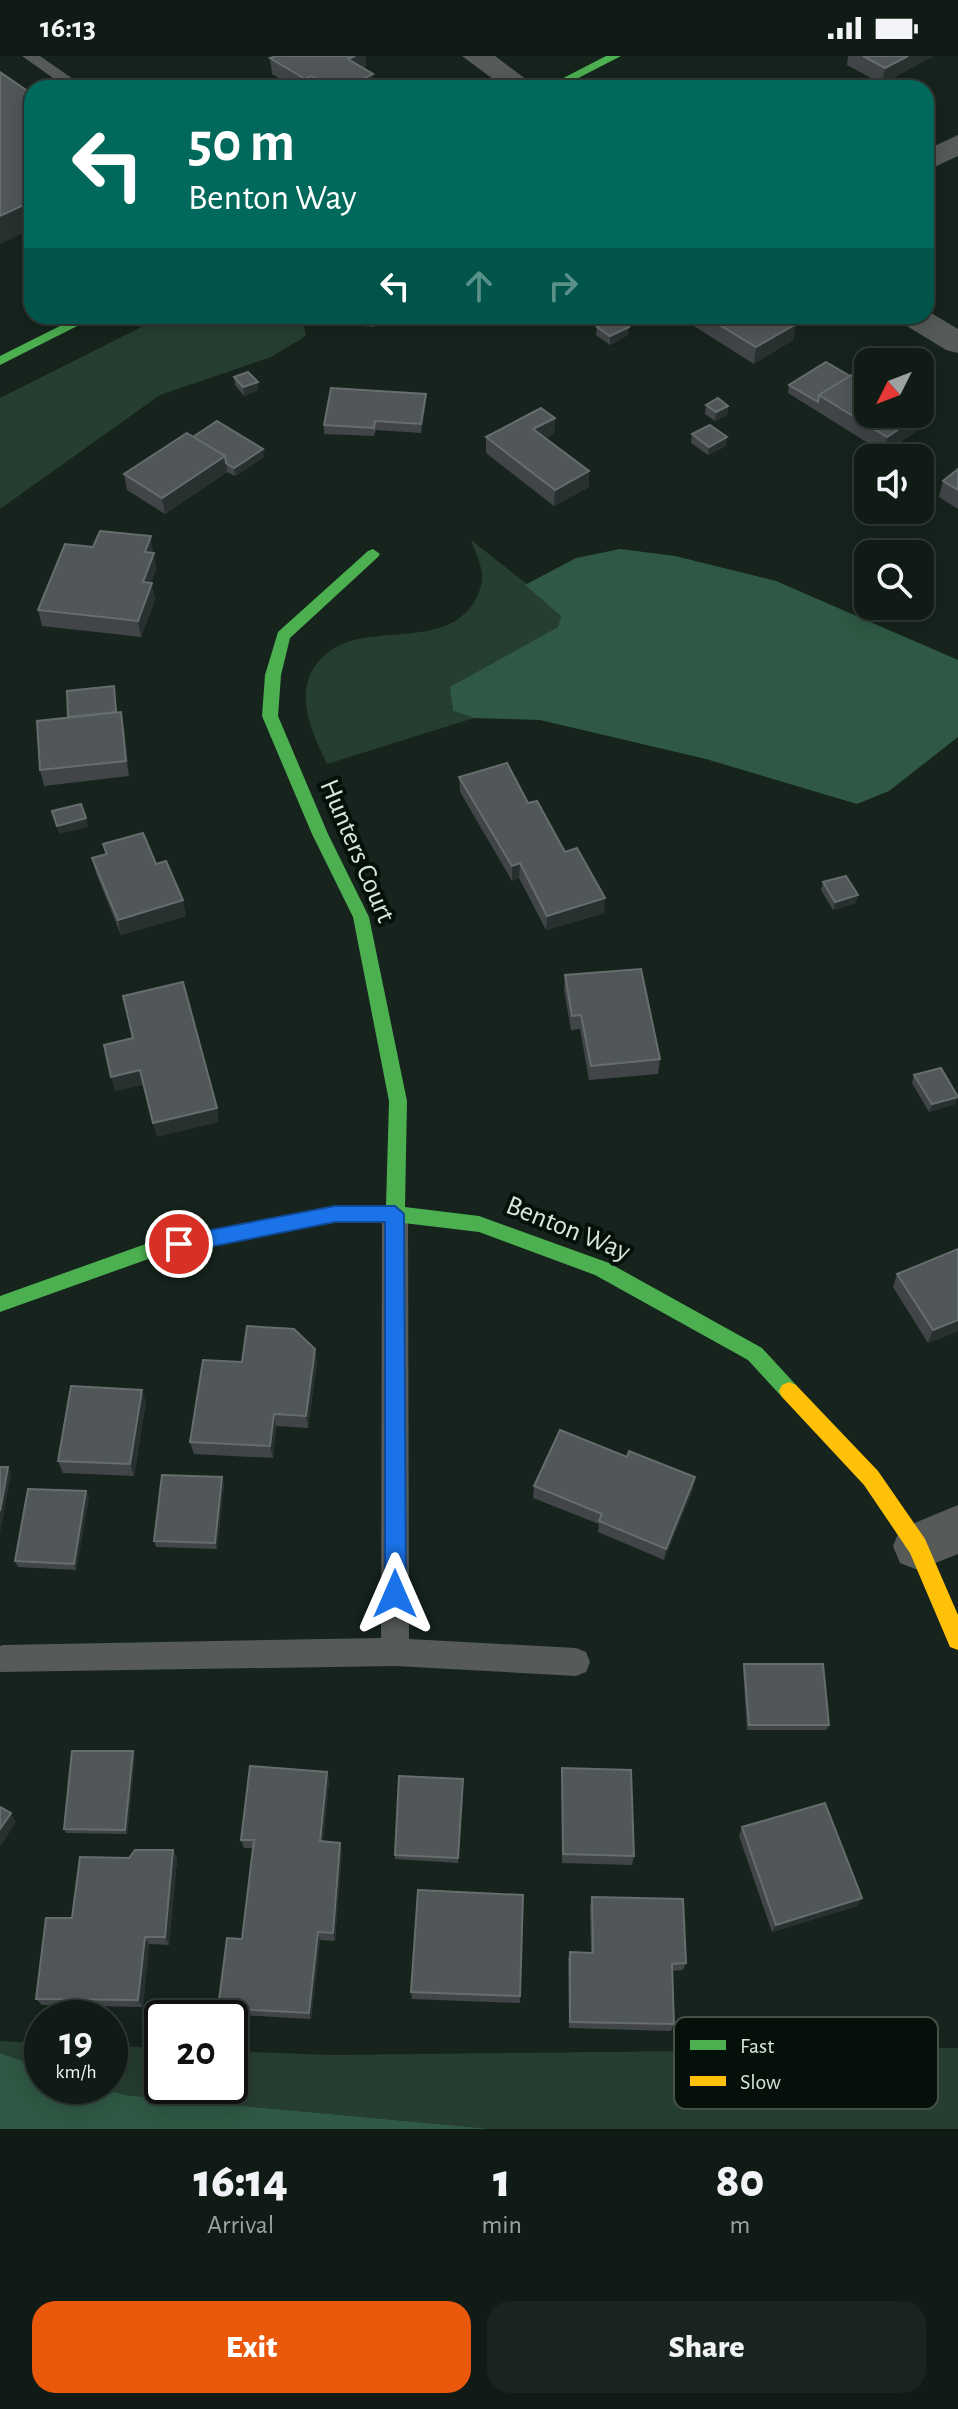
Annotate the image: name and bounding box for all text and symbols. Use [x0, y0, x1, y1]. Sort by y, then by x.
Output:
text: 16:13 [40, 13, 96, 43]
icon: left [56, 112, 160, 216]
text: 50 m [188, 115, 295, 171]
text: Benton Way [188, 180, 357, 216]
icon: left [373, 264, 417, 308]
icon: ahead [457, 264, 501, 308]
icon: right [541, 264, 585, 308]
north arrow [854, 348, 934, 428]
map controls [854, 348, 934, 620]
button: sound [854, 444, 934, 524]
button: search [854, 540, 934, 620]
street label: Hunters Court [314, 775, 400, 927]
street label: Benton Way [502, 1191, 634, 1267]
pin [145, 1210, 213, 1278]
icon: arrive [157, 1222, 201, 1266]
position arrow [353, 1552, 437, 1636]
speed limit sign: 20 [144, 2000, 248, 2104]
legend [674, 2017, 938, 2109]
text: 19 [59, 2022, 93, 2062]
text: Fast [740, 2035, 774, 2057]
text: km/h [55, 2062, 97, 2082]
text: Slow [740, 2071, 781, 2093]
text: 16:14 [194, 2158, 288, 2206]
text: 1 [493, 2158, 511, 2206]
text: 80 [715, 2158, 764, 2206]
text: Arrival [207, 2212, 274, 2238]
text: min [481, 2212, 522, 2238]
text: m [730, 2212, 750, 2238]
button: Exit [32, 2301, 471, 2393]
button: Share [487, 2301, 926, 2393]

